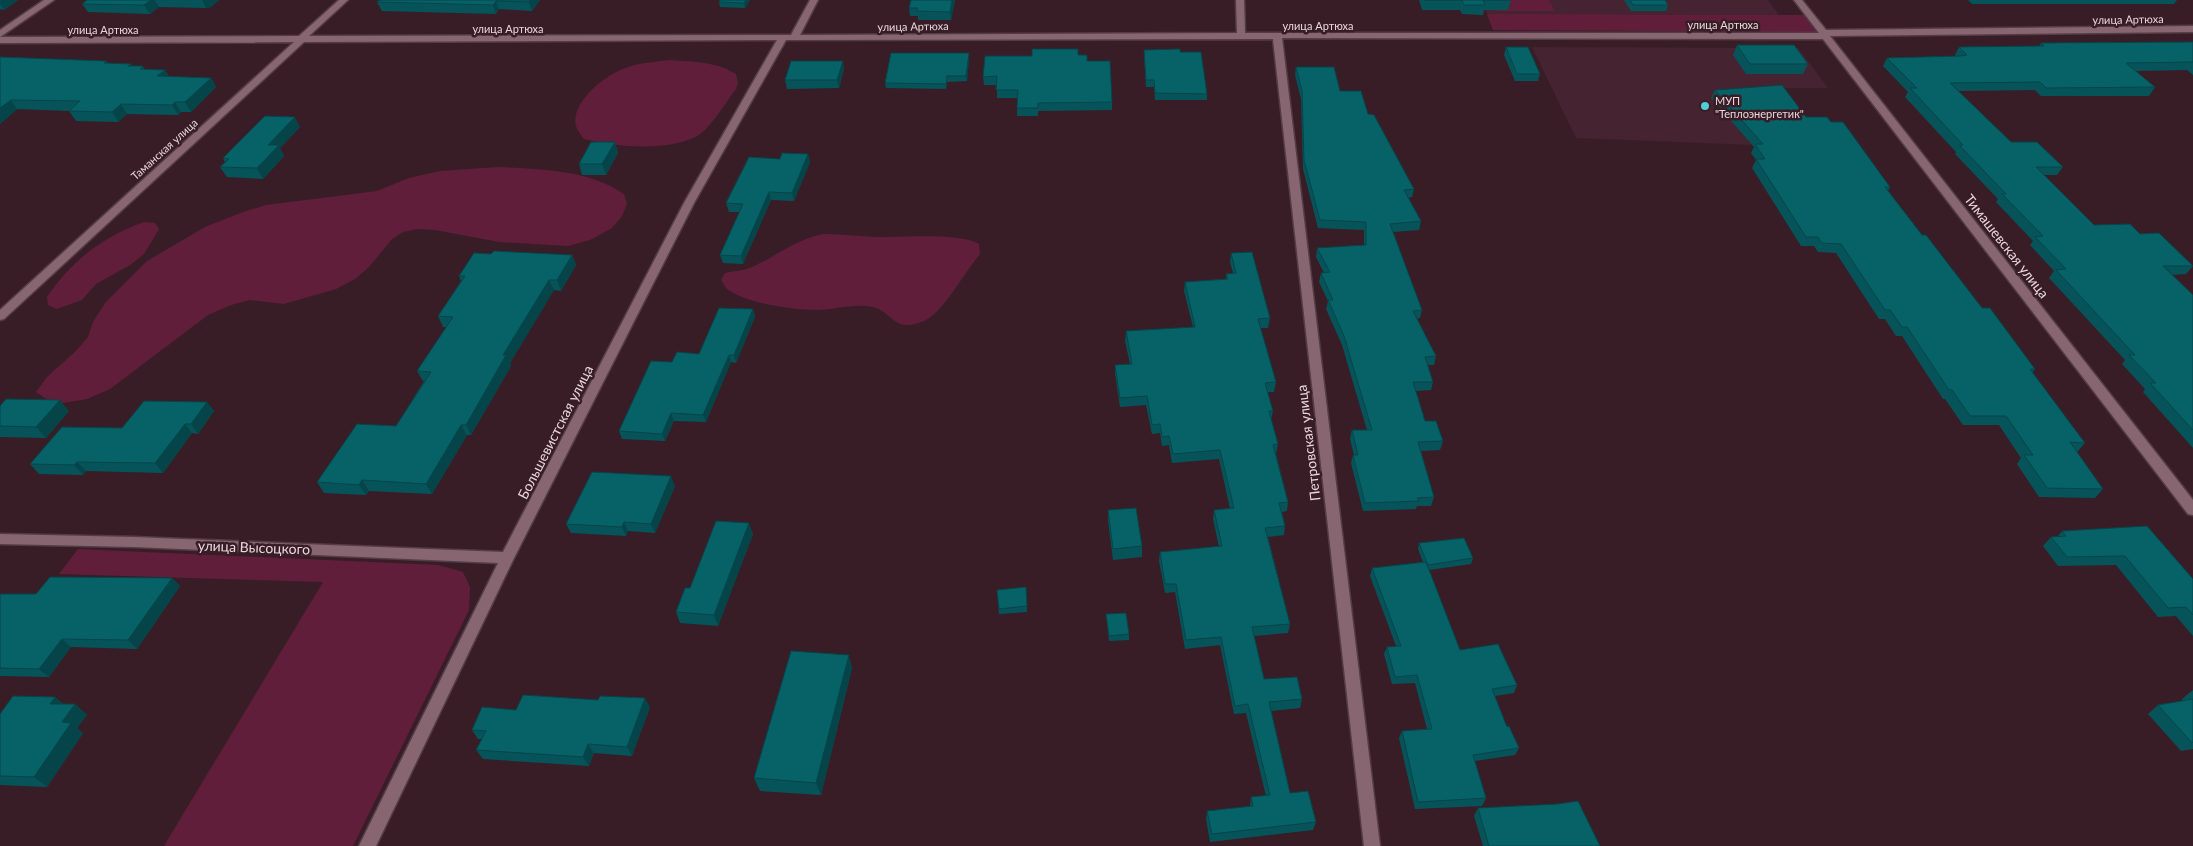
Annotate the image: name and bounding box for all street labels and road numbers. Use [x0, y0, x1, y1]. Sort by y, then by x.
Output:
street label: улица Артюха [2092, 12, 2164, 26]
street label: улица Артюха [1687, 18, 1759, 31]
street label: улица Артюха [877, 19, 949, 33]
street label: улица Артюха [1282, 19, 1354, 32]
street label: улица Артюха [472, 22, 544, 35]
street label: улица Артюха [67, 23, 139, 36]
street label: Таманская улица [128, 116, 200, 182]
street label: Тимашевская улица [1961, 191, 2053, 301]
street label: Большевистская улица [514, 362, 596, 502]
street label: Петровская улица [1292, 384, 1324, 502]
street label: улица Высоцкого [198, 537, 310, 557]

